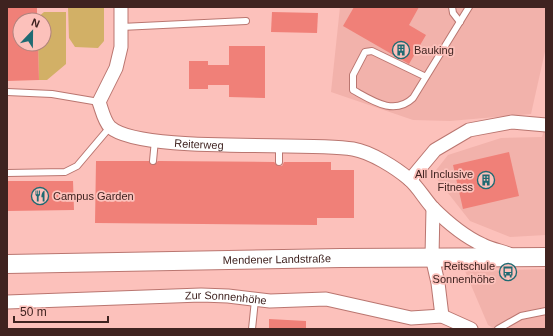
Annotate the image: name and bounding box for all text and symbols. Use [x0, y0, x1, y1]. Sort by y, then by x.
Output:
north arrow [12, 12, 52, 52]
text: N [30, 16, 42, 30]
building icon: Bauking [391, 40, 411, 60]
place label: Bauking [414, 44, 454, 56]
street label: Reiterweg [174, 137, 224, 151]
place label: All Inclusive Fitness [415, 168, 473, 193]
building icon: All Inclusive Fitness [476, 170, 496, 190]
restaurant icon: Campus Garden [30, 186, 50, 206]
place label: Campus Garden [53, 190, 134, 202]
street label: Mendener Landstraße [223, 252, 331, 266]
place label: Reitschule Sonnenhöhe [433, 260, 495, 285]
bus stop icon: Reitschule Sonnenhöhe [498, 262, 518, 282]
street label: Zur Sonnenhöhe [185, 289, 267, 307]
scale bar [14, 298, 108, 324]
text: 50 m [20, 305, 47, 319]

